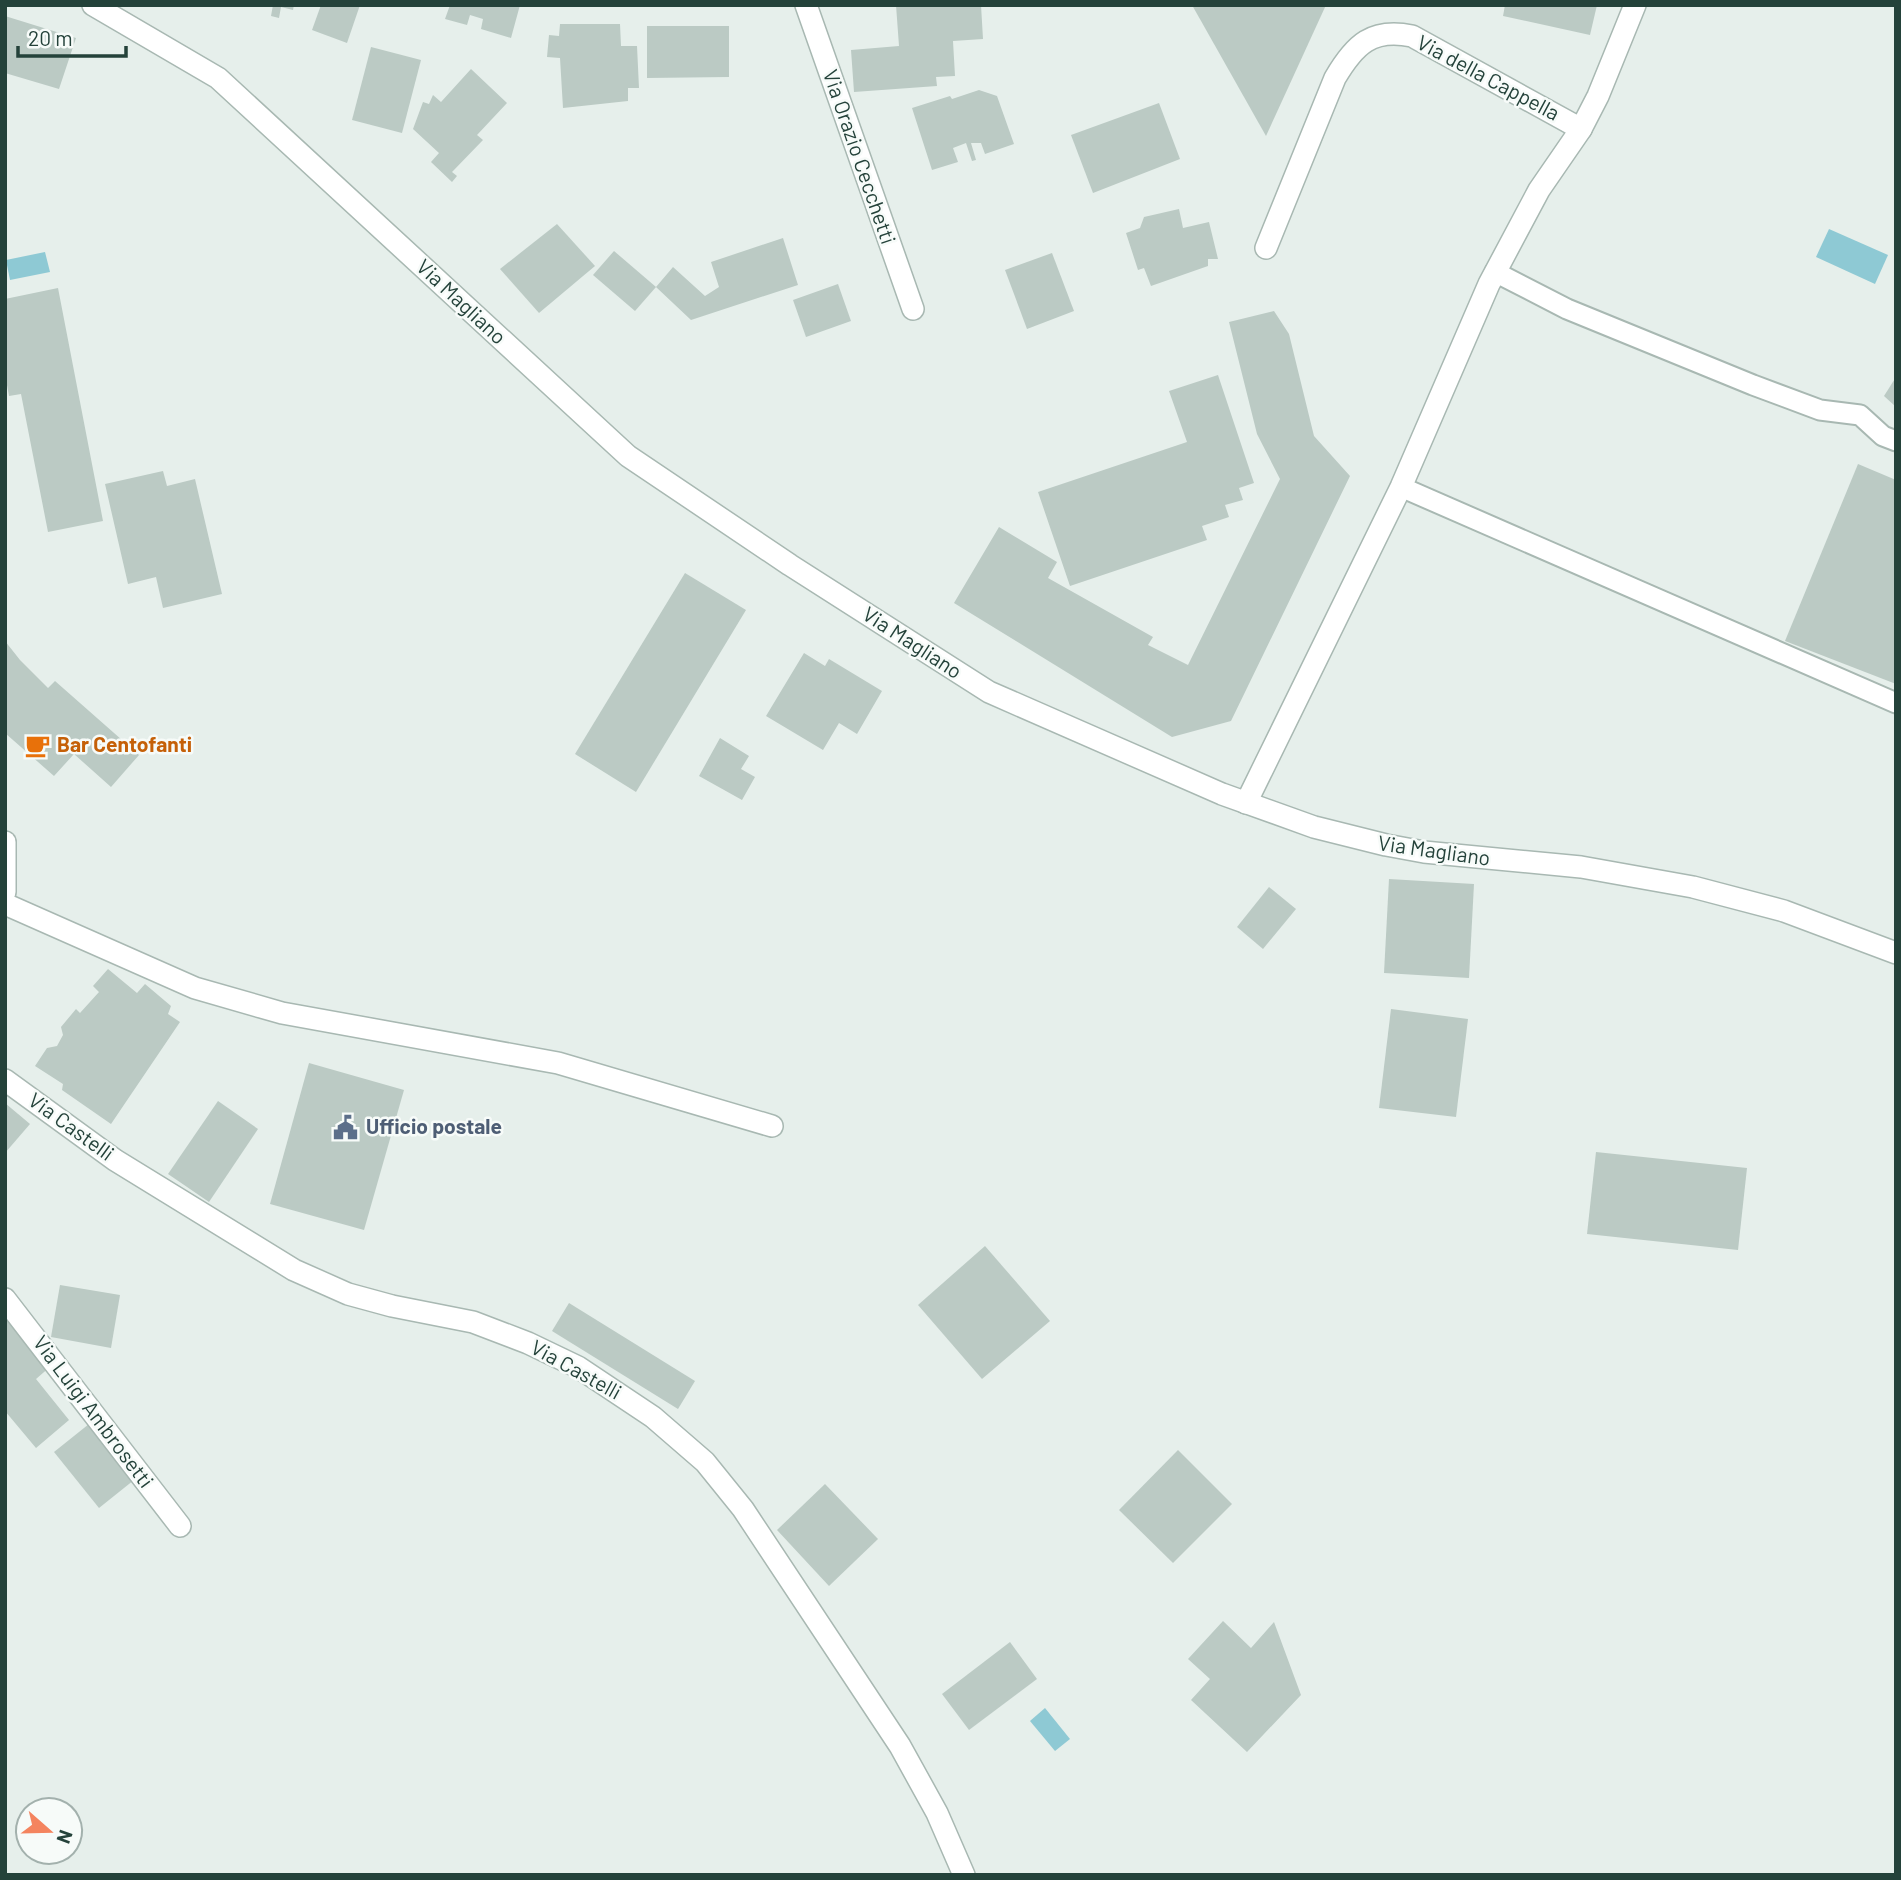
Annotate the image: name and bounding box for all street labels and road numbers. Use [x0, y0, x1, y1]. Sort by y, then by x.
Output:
street label: Via della Cappella [1413, 29, 1564, 125]
street label: Via Orazio Cecchetti [819, 66, 902, 247]
street label: Via Magliano [412, 253, 512, 349]
street label: Via Magliano [859, 600, 967, 683]
street label: Via Magliano [1376, 829, 1492, 870]
street label: Via Castelli [24, 1086, 120, 1165]
street label: Via Luigi Ambrosetti [29, 1330, 160, 1492]
street label: Via Castelli [527, 1334, 626, 1404]

